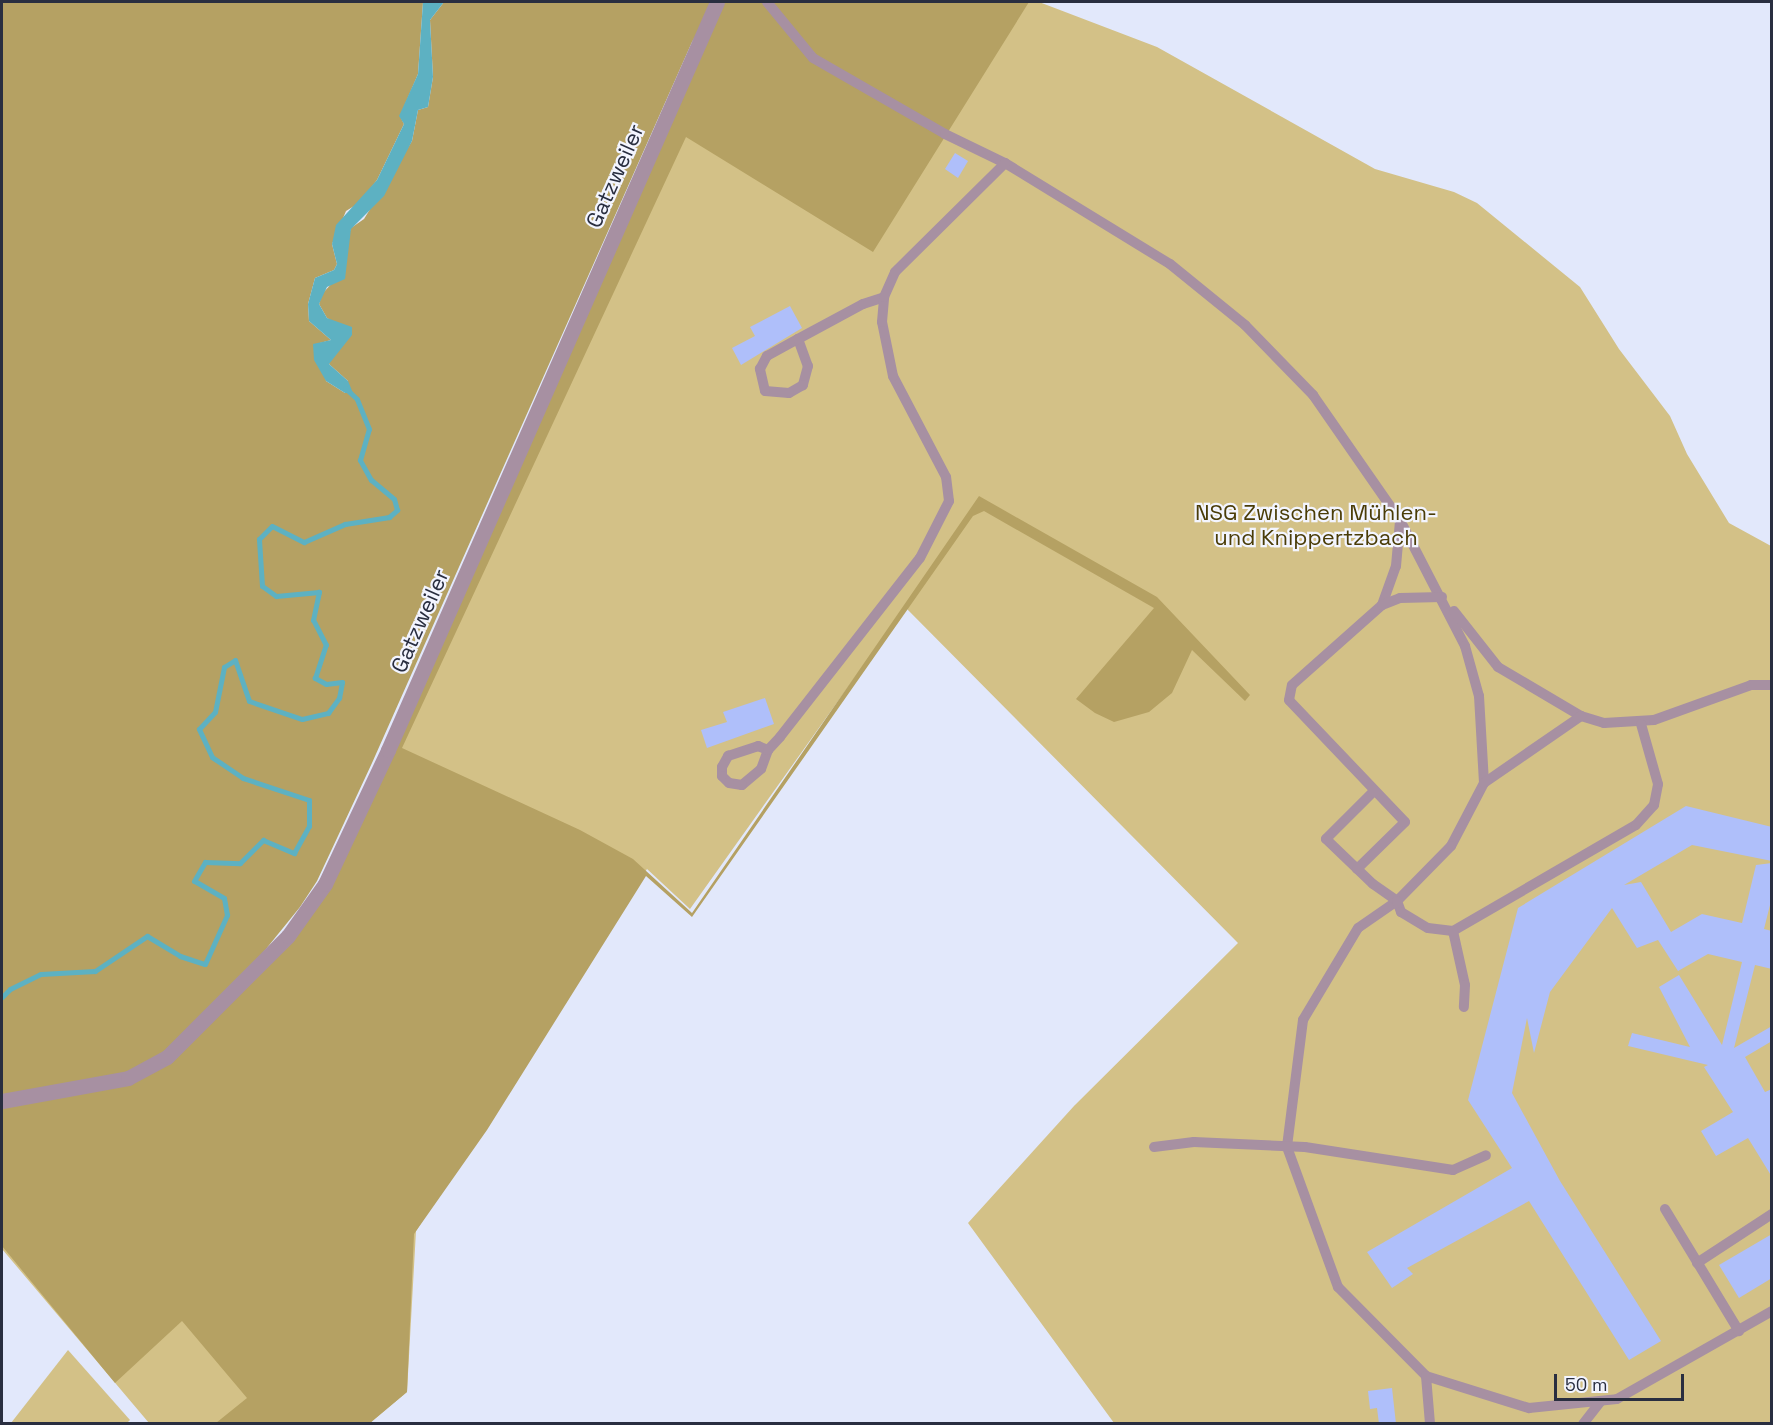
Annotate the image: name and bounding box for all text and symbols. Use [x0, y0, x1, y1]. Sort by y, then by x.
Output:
street label: Gatzweiler [580, 120, 650, 232]
park label: NSG Zwischen Mühlen- und Knippertzbach [1195, 499, 1437, 550]
street label: Gatzweiler [385, 565, 455, 677]
scale bar [1557, 1362, 1688, 1400]
text: 50 m [1565, 1373, 1607, 1396]

